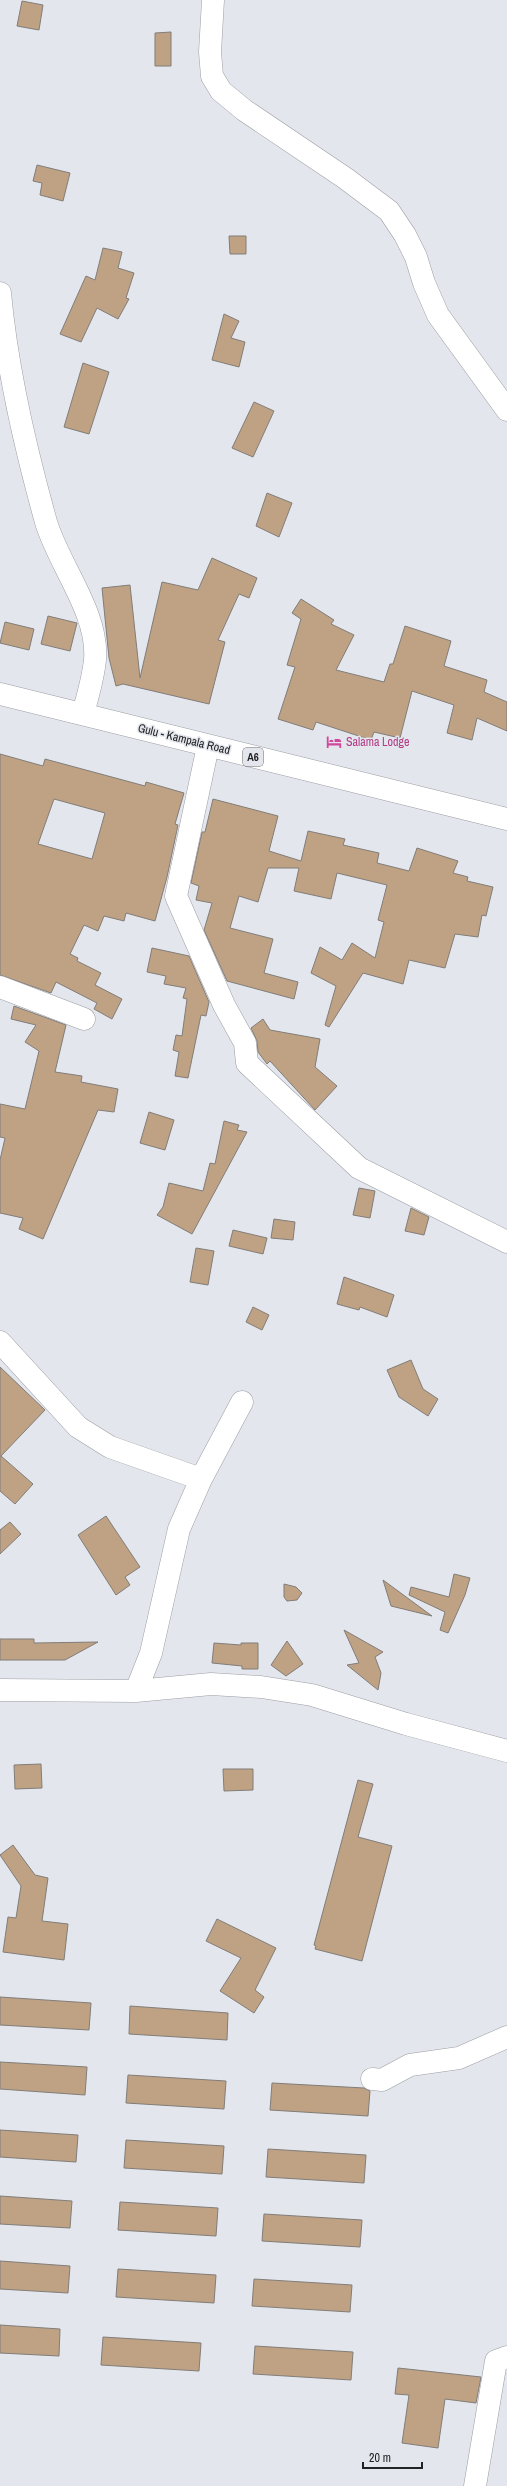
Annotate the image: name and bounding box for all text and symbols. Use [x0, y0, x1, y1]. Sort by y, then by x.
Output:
street label: Gulu - Kampala Road [136, 720, 232, 758]
hotel icon: Salama Lodge [325, 733, 343, 751]
place label: Salama Lodge [346, 734, 409, 750]
road number: A6 [243, 748, 263, 766]
scale bar [363, 2444, 422, 2470]
text: 20 m [369, 2450, 391, 2466]

